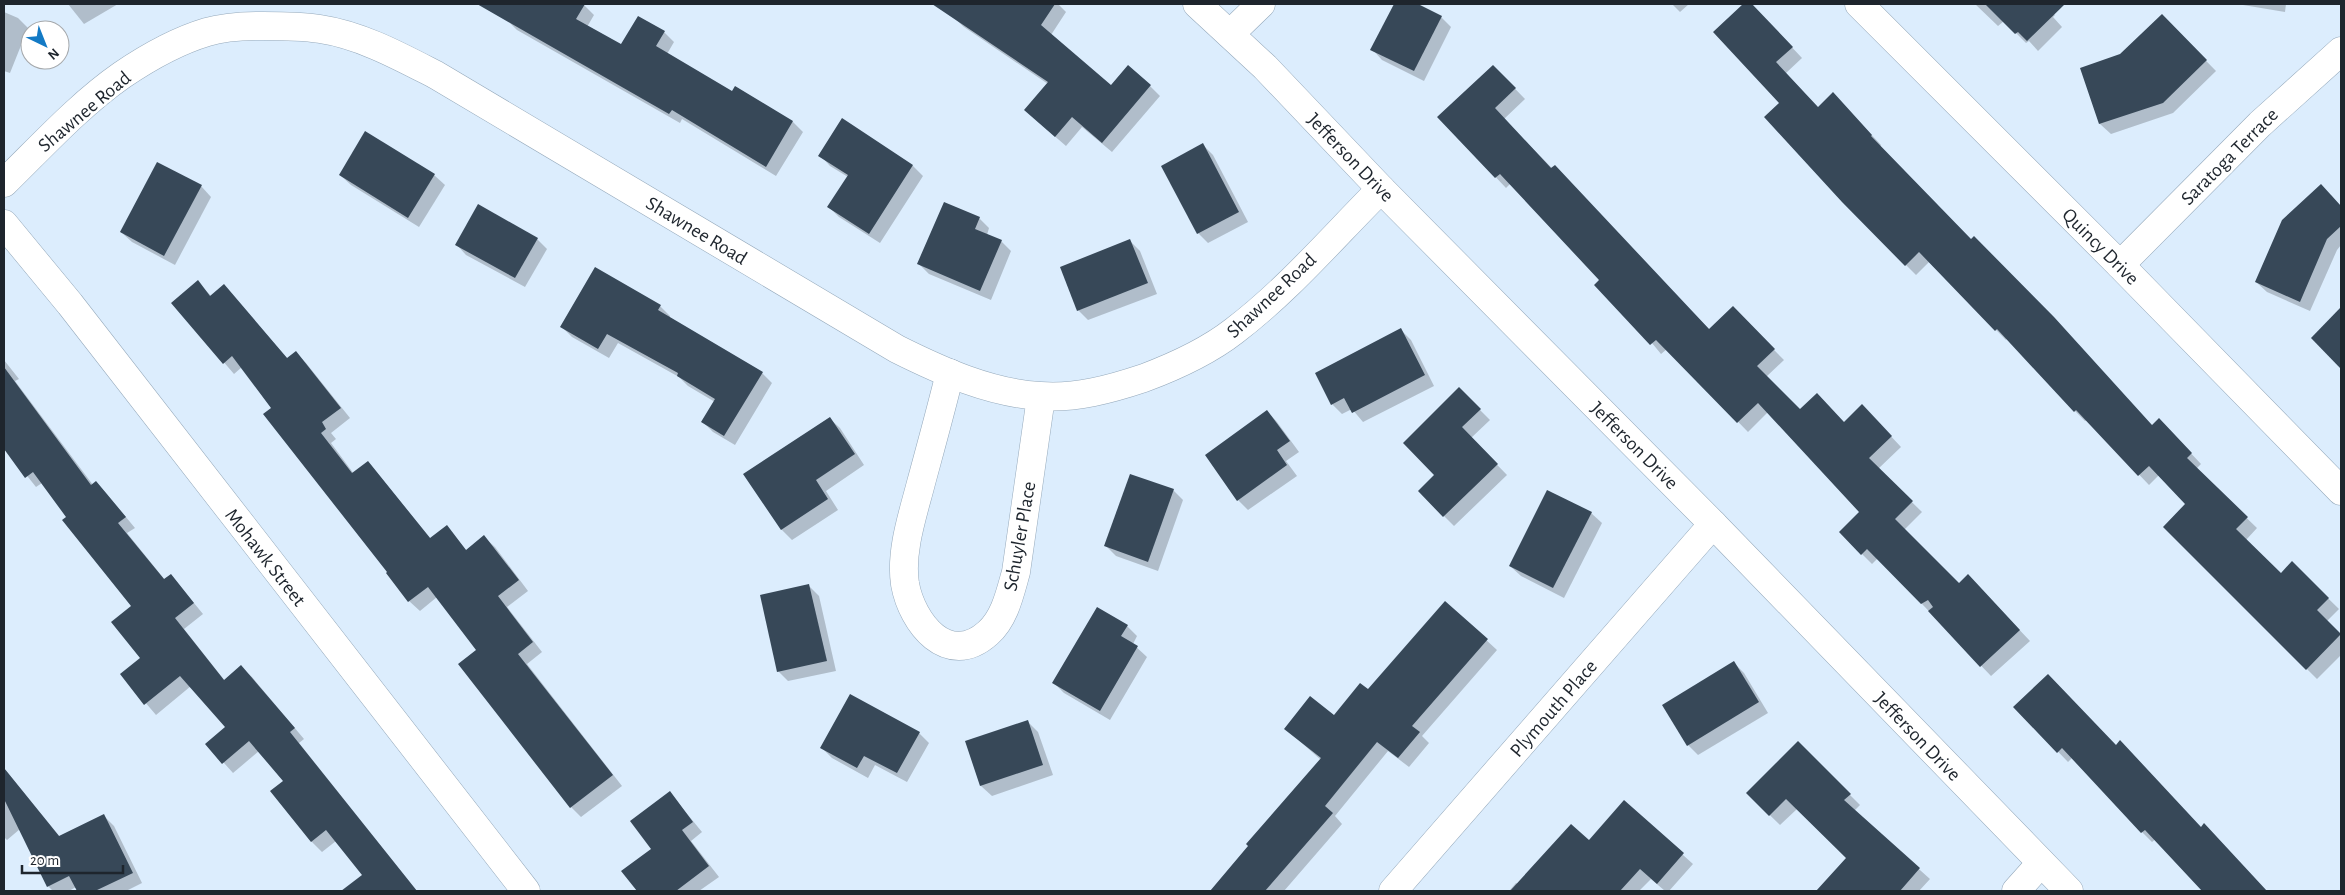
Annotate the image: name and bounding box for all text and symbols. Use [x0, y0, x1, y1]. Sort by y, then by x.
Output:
north arrow [20, 20, 70, 70]
text: N [45, 45, 62, 62]
street label: Shawnee Road [35, 67, 135, 156]
street label: Saratoga Terrace [2177, 104, 2282, 209]
street label: Jefferson Drive [1303, 109, 1397, 206]
street label: Shawnee Road [642, 193, 750, 269]
street label: Quincy Drive [2058, 205, 2142, 289]
street label: Shawnee Road [1223, 250, 1320, 342]
street label: Jefferson Drive [1587, 398, 1682, 493]
street label: Schuyler Place [1000, 480, 1039, 593]
street label: Mohawk Street [221, 505, 310, 611]
street label: Plymouth Place [1506, 656, 1601, 761]
street label: Jefferson Drive [1870, 688, 1964, 785]
scale bar [22, 842, 124, 874]
text: 20 m [30, 853, 59, 868]

